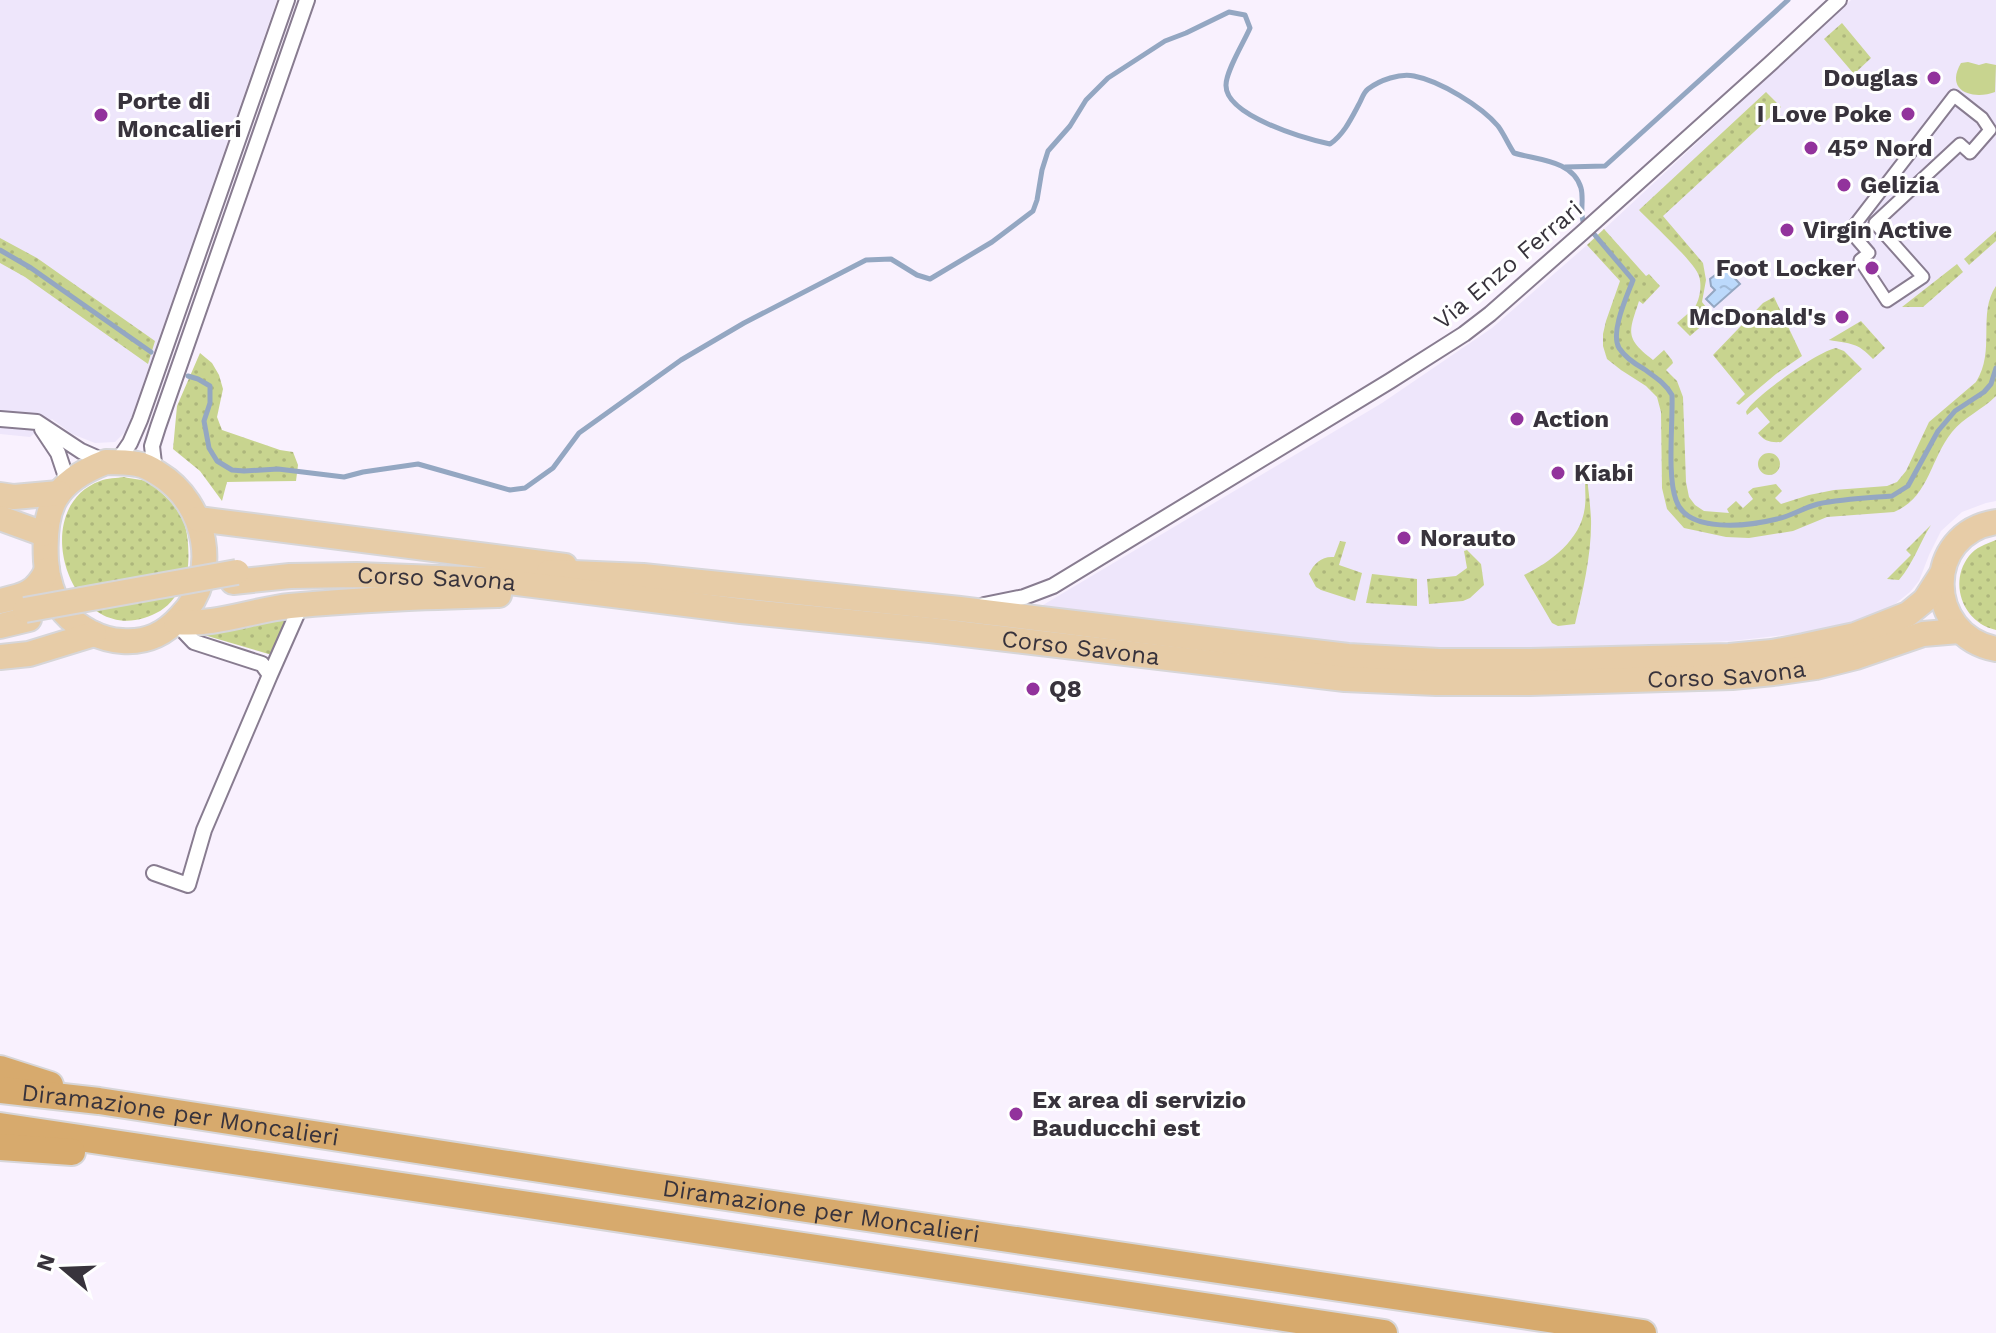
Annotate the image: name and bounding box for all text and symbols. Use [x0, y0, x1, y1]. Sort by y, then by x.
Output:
place label: Douglas [1823, 64, 1918, 92]
marker: Douglas [1925, 69, 1943, 87]
place label: Porte di Moncalieri [117, 87, 242, 143]
place label: I Love Poke [1757, 100, 1892, 128]
marker: I Love Poke [1899, 105, 1917, 123]
marker: Porte di Moncalieri [92, 106, 110, 124]
place label: 45° Nord [1827, 134, 1933, 162]
marker: 45° Nord [1802, 139, 1820, 157]
place label: Gelizia [1860, 171, 1939, 199]
marker: Gelizia [1835, 176, 1853, 194]
street label: Via Enzo Ferrari [1428, 195, 1588, 335]
place label: Virgin Active [1803, 216, 1952, 244]
marker: Virgin Active [1778, 221, 1796, 239]
place label: Foot Locker [1716, 254, 1857, 282]
marker: Foot Locker [1863, 259, 1881, 277]
place label: McDonald's [1689, 303, 1826, 331]
marker: McDonald's [1833, 308, 1851, 326]
place label: Action [1533, 405, 1609, 433]
marker: Action [1508, 410, 1526, 428]
place label: Kiabi [1574, 459, 1634, 487]
marker: Kiabi [1549, 464, 1567, 482]
place label: Norauto [1420, 524, 1516, 552]
marker: Norauto [1395, 529, 1413, 547]
street label: Corso Savona [357, 561, 518, 597]
street label: Corso Savona [1000, 625, 1161, 671]
street label: Corso Savona [1647, 655, 1808, 694]
place label: Q8 [1049, 675, 1082, 703]
marker: Q8 [1024, 680, 1042, 698]
street label: Diramazione per Moncalieri [20, 1078, 341, 1152]
place label: Ex area di servizio Bauducchi est [1032, 1086, 1246, 1142]
marker: Ex area di servizio Bauducchi est [1007, 1105, 1025, 1123]
street label: Diramazione per Moncalieri [661, 1174, 982, 1248]
north arrow [24, 1229, 104, 1309]
text: N [31, 1251, 60, 1274]

